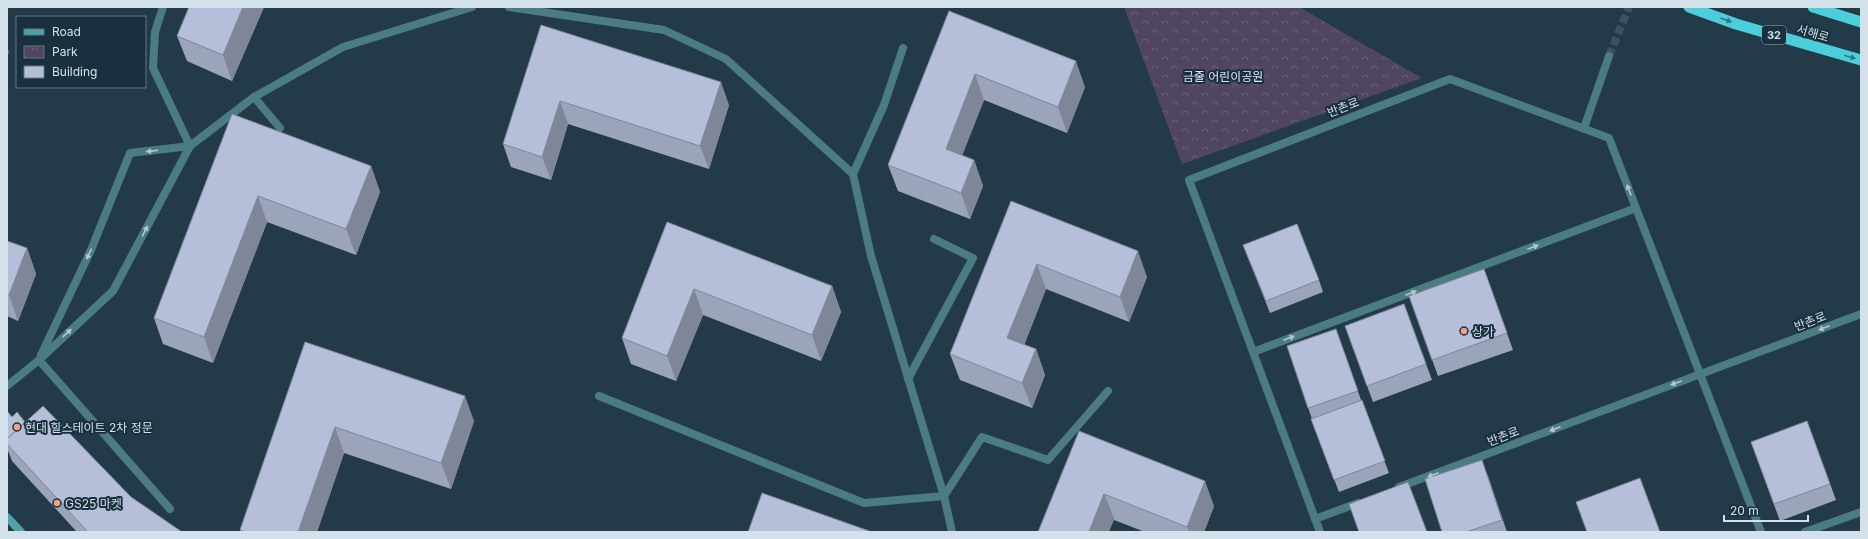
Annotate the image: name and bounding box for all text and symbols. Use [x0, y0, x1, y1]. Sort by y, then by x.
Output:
legend [16, 16, 146, 88]
one-way arrow [1720, 18, 1732, 24]
street label: 서해로 [1795, 21, 1831, 45]
text: Road [52, 24, 81, 39]
road number: 32 [1762, 26, 1786, 44]
text: Park [52, 44, 78, 59]
one-way arrow [1844, 54, 1856, 60]
text: Building [52, 64, 97, 79]
park label: 금줄 어린이공원 [1183, 69, 1263, 84]
street label: 반촌로 [1325, 94, 1361, 120]
one-way arrow [145, 147, 158, 154]
one-way arrow [1625, 183, 1631, 195]
one-way arrow [142, 225, 148, 237]
one-way arrow [1527, 244, 1539, 250]
one-way arrow [86, 248, 92, 259]
one-way arrow [1406, 289, 1418, 295]
street label: 반촌로 [1792, 308, 1828, 334]
place label: 상가 [1472, 324, 1494, 339]
marker: 상가 [1459, 326, 1469, 336]
one-way arrow [1818, 326, 1830, 332]
one-way arrow [62, 329, 73, 338]
one-way arrow [1284, 335, 1296, 341]
one-way arrow [1670, 381, 1682, 387]
place label: 현대 힐스테이트 2차 정문 [25, 420, 153, 435]
marker: 현대 힐스테이트 2차 정문 [12, 422, 22, 432]
street label: 반촌로 [1485, 423, 1521, 449]
one-way arrow [1548, 426, 1560, 432]
one-way arrow [1427, 472, 1439, 478]
place label: GS25 마켓 [65, 496, 122, 511]
scale bar [1724, 497, 1808, 523]
marker: GS25 마켓 [52, 498, 62, 508]
text: 20 m [1730, 503, 1759, 518]

